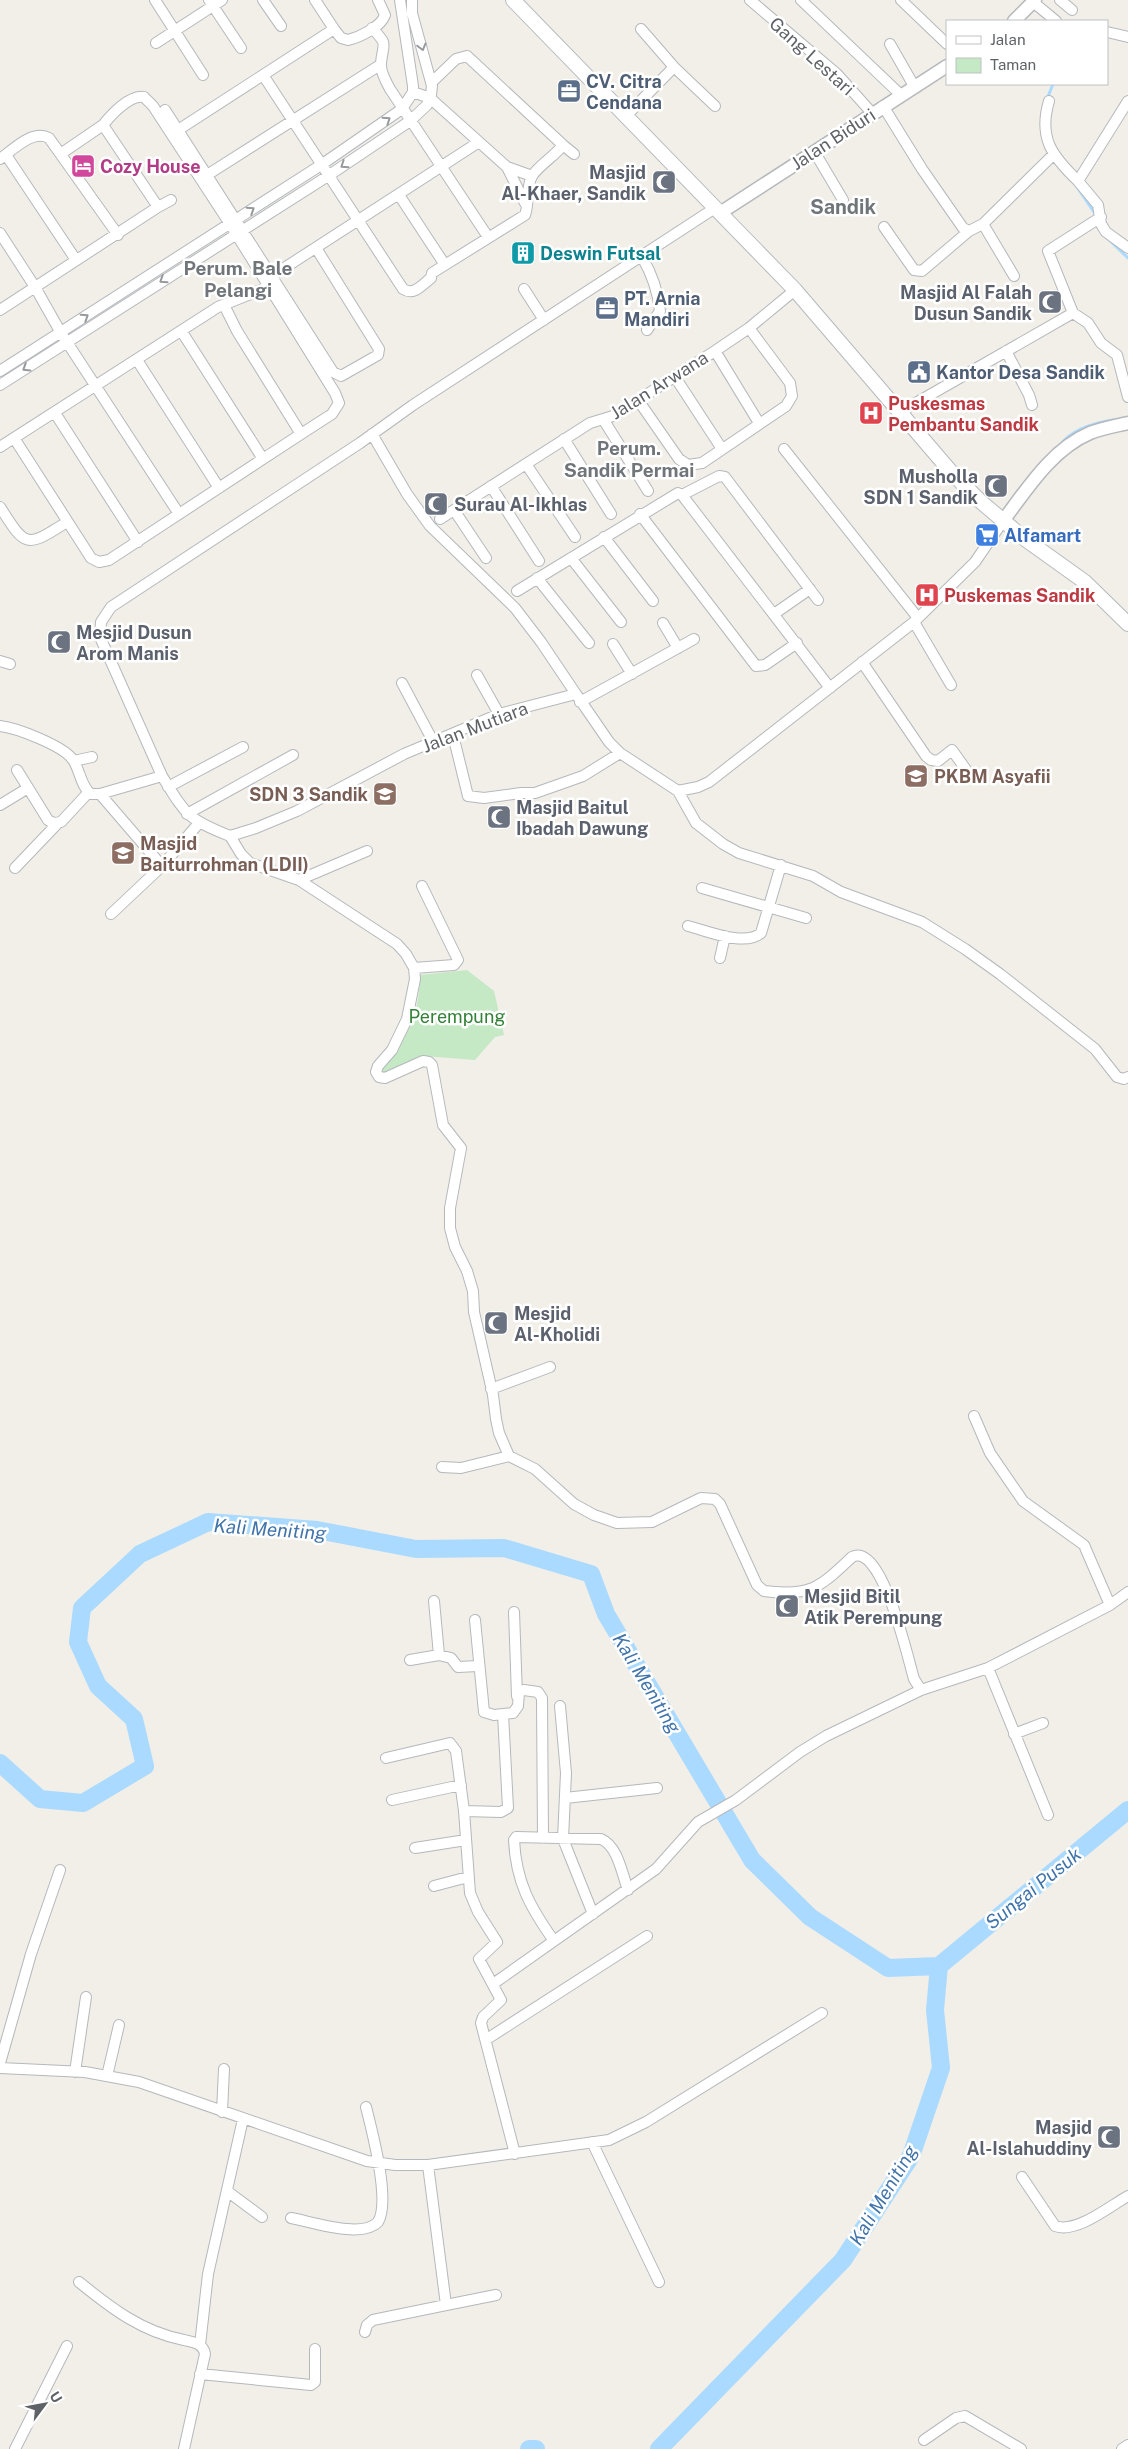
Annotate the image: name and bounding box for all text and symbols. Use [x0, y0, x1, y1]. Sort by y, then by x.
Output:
street label: Gang Lestari [765, 13, 859, 99]
legend [946, 20, 1108, 85]
text: Jalan [990, 31, 1026, 48]
one-way arrow [416, 43, 426, 51]
text: Taman [990, 56, 1036, 73]
place label: CV. Citra Cendana [586, 71, 662, 113]
office icon: CV. Citra Cendana [556, 78, 582, 104]
street label: Jalan Biduri [787, 104, 879, 174]
one-way arrow [381, 117, 391, 126]
hotel icon: Cozy House [70, 153, 96, 179]
place label: Cozy House [100, 156, 201, 177]
one-way arrow [340, 159, 350, 168]
place label: Masjid Al-Khaer, Sandik [501, 162, 647, 204]
mosque icon: Masjid Al-Khaer, Sandik [651, 169, 677, 195]
district label: Sandik [810, 195, 876, 219]
one-way arrow [246, 206, 255, 216]
building icon: Deswin Futsal [510, 240, 536, 266]
place label: Deswin Futsal [540, 243, 661, 264]
district label: Perum. Bale Pelangi [184, 257, 293, 301]
one-way arrow [159, 274, 168, 284]
place label: Masjid Al Falah Dusun Sandik [900, 282, 1033, 324]
place label: PT. Arnia Mandiri [624, 288, 700, 330]
mosque icon: Masjid Al Falah Dusun Sandik [1037, 289, 1063, 315]
office icon: PT. Arnia Mandiri [594, 295, 620, 321]
one-way arrow [80, 314, 89, 323]
street label: Jalan Arwana [606, 347, 712, 423]
public building icon: Kantor Desa Sandik [906, 359, 932, 385]
one-way arrow [22, 362, 31, 372]
place label: Kantor Desa Sandik [936, 362, 1105, 383]
place label: Puskesmas Pembantu Sandik [888, 393, 1040, 435]
hospital icon: Puskesmas Pembantu Sandik [858, 400, 884, 426]
district label: Perum. Sandik Permai [564, 437, 694, 481]
place label: Musholla SDN 1 Sandik [863, 466, 979, 508]
mosque icon: Musholla SDN 1 Sandik [983, 473, 1009, 499]
mosque icon: Surau Al-Ikhlas [423, 491, 449, 517]
place label: Surau Al-Ikhlas [454, 494, 587, 515]
supermarket icon: Alfamart [974, 522, 1000, 548]
place label: Alfamart [1004, 525, 1081, 546]
hospital icon: Puskemas Sandik [914, 582, 940, 608]
place label: Puskemas Sandik [944, 585, 1096, 606]
place label: Mesjid Dusun Arom Manis [76, 622, 192, 664]
mosque icon: Mesjid Dusun Arom Manis [46, 629, 72, 655]
street label: Jalan Mutiara [419, 697, 531, 757]
school or university icon: PKBM Asyafii [903, 763, 929, 789]
place label: PKBM Asyafii [934, 766, 1051, 787]
school or university icon: SDN 3 Sandik [372, 781, 398, 807]
place label: SDN 3 Sandik [249, 784, 369, 805]
place label: Masjid Baitul Ibadah Dawung [516, 797, 648, 839]
mosque icon: Masjid Baitul Ibadah Dawung [486, 804, 512, 830]
place label: Masjid Baiturrohman (LDII) [140, 833, 309, 875]
school or university icon: Masjid Baiturrohman (LDII) [110, 840, 136, 866]
park label: Perempung [408, 1006, 506, 1027]
place label: Mesjid Al-Kholidi [514, 1303, 600, 1345]
mosque icon: Mesjid Al-Kholidi [483, 1310, 509, 1336]
water label: Kali Meniting [213, 1514, 328, 1544]
place label: Mesjid Bitil Atik Perempung [804, 1586, 942, 1628]
mosque icon: Mesjid Bitil Atik Perempung [774, 1593, 800, 1619]
water label: Kali Meniting [609, 1629, 686, 1738]
water label: Sungai Pusuk [981, 1842, 1086, 1933]
place label: Masjid Al-Islahuddiny [966, 2117, 1092, 2159]
mosque icon: Masjid Al-Islahuddiny [1096, 2124, 1122, 2150]
water label: Kali Meniting [845, 2140, 922, 2249]
north arrow [20, 2379, 70, 2429]
text: U [47, 2389, 65, 2406]

